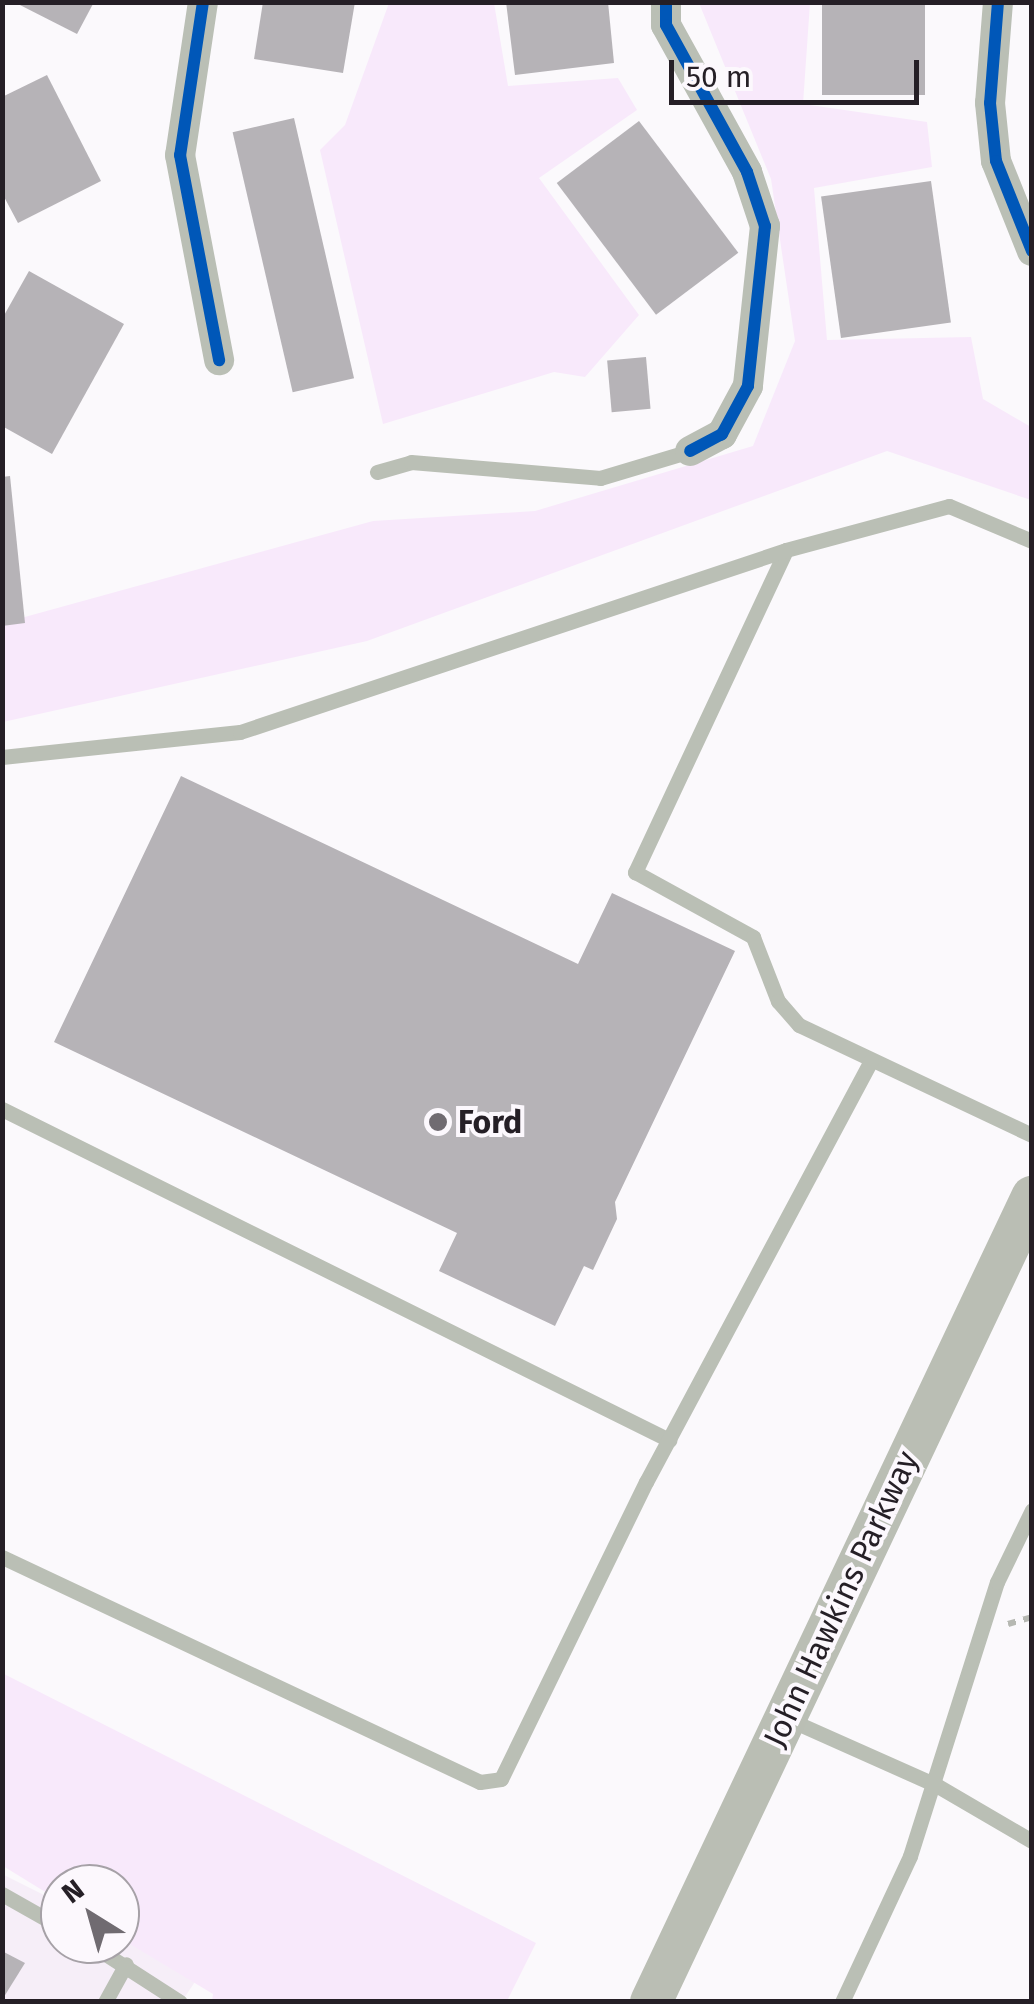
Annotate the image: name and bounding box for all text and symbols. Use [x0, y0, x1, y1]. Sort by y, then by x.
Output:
scale bar [674, 40, 924, 102]
text: 50 m [686, 59, 751, 95]
place label: Ford [458, 1103, 522, 1141]
marker: Ford [427, 1111, 449, 1133]
street label: John Hawkins Parkway [756, 1445, 926, 1753]
north arrow [40, 1864, 140, 1964]
text: N [55, 1872, 90, 1910]

